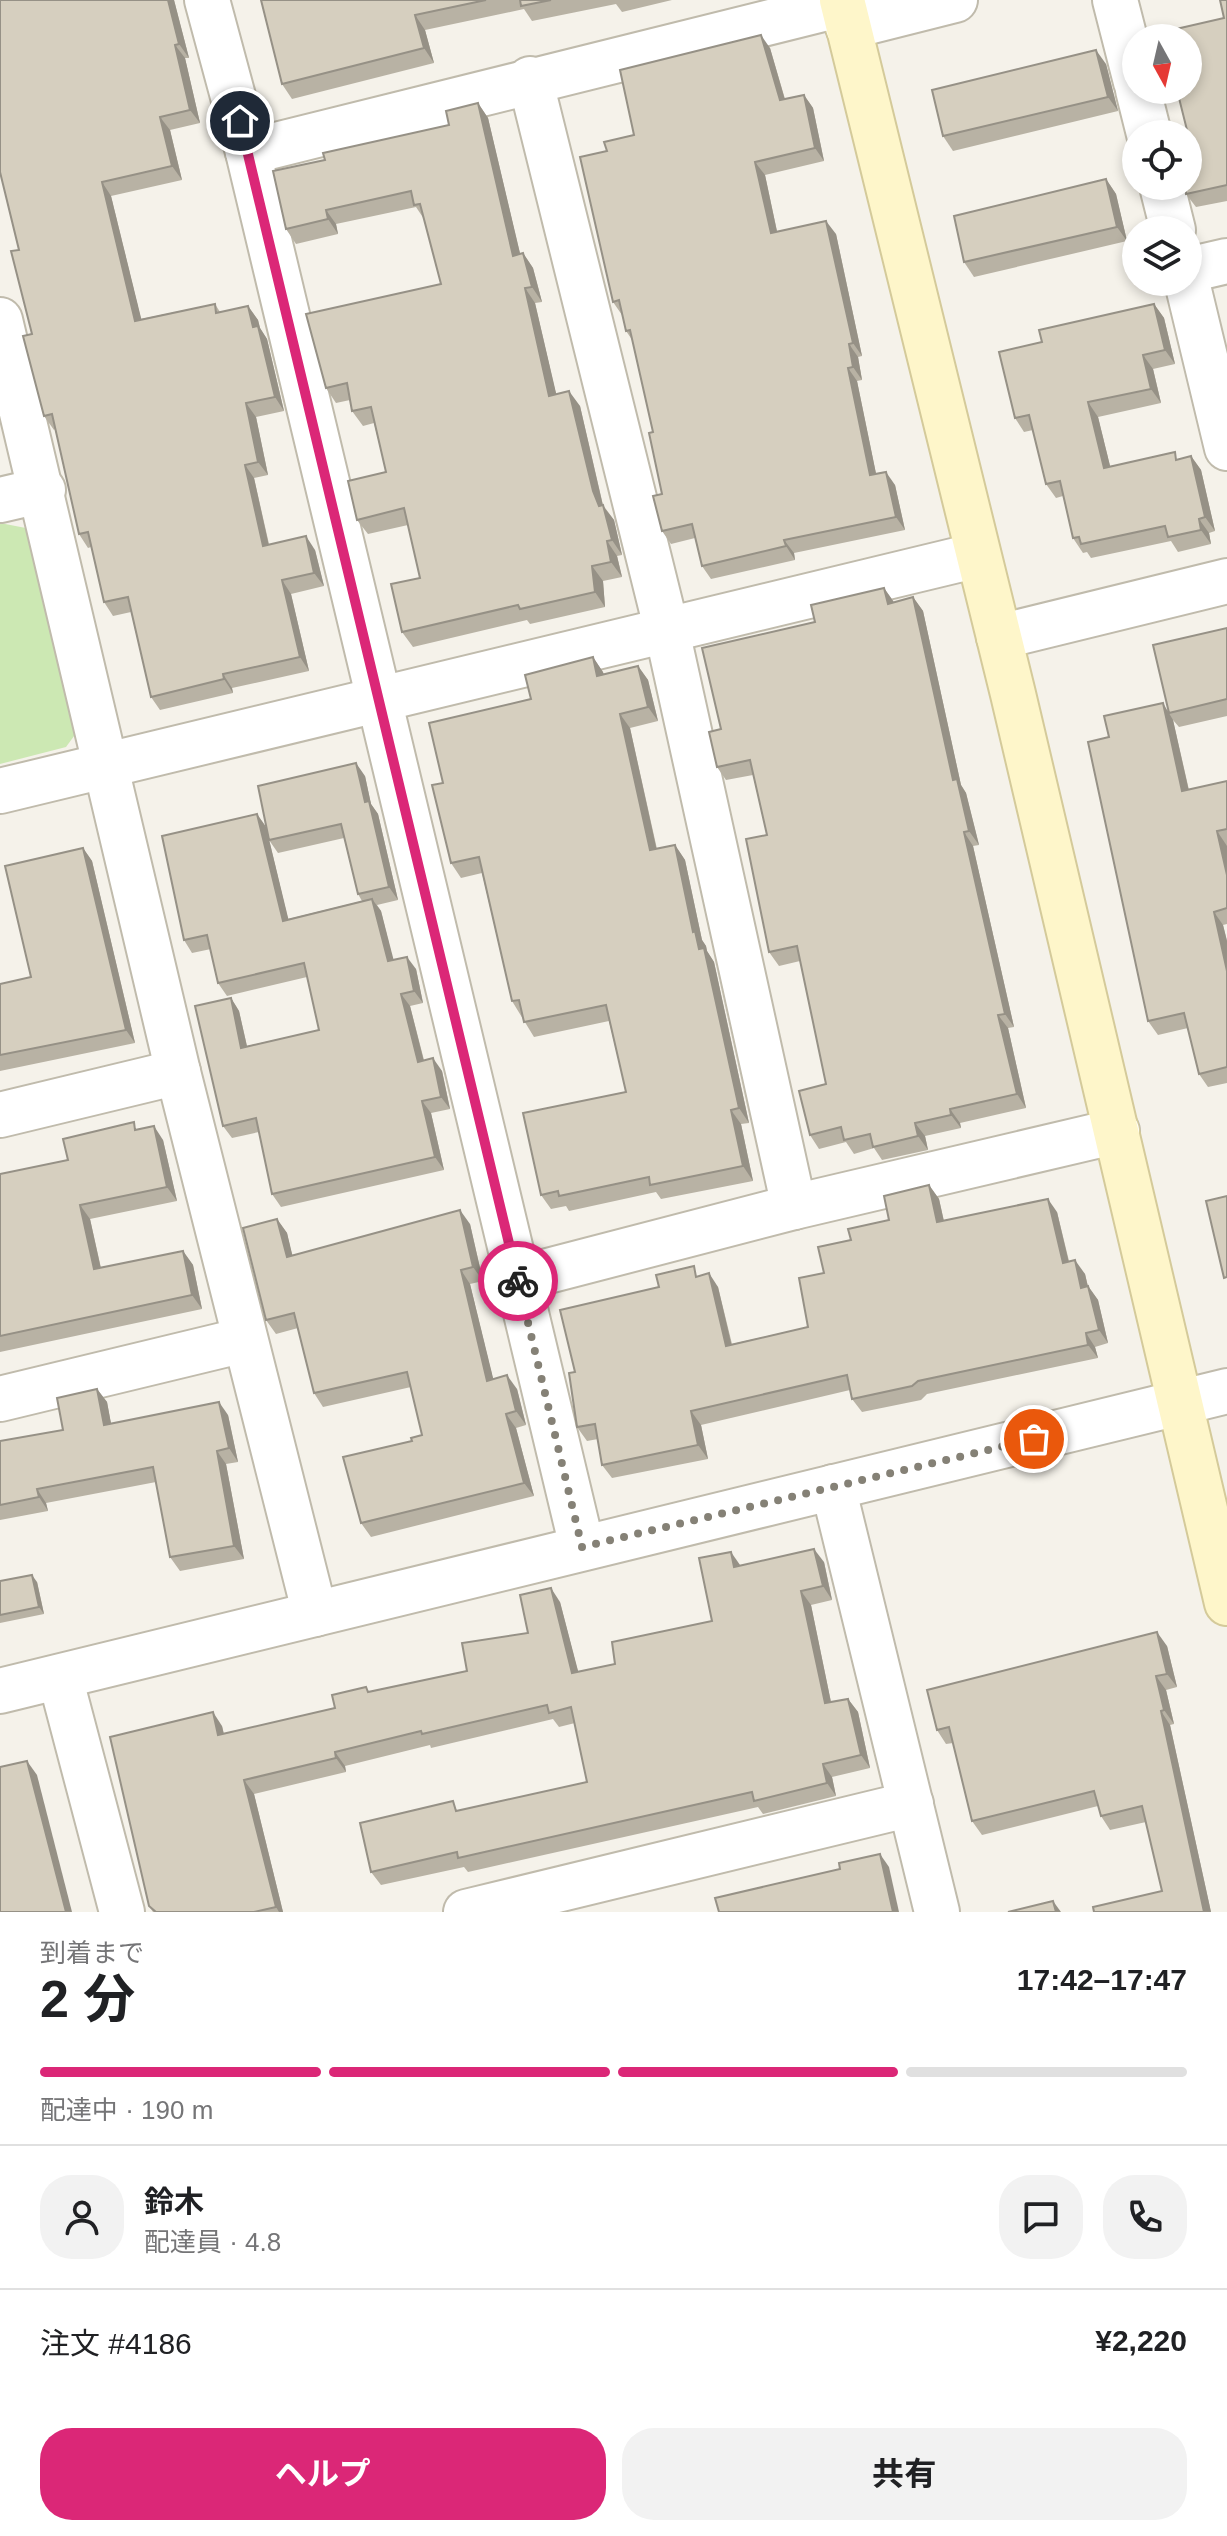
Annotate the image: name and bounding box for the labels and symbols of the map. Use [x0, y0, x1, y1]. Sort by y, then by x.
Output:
north arrow [1122, 24, 1202, 104]
pin [206, 87, 274, 155]
courier [478, 1241, 558, 1321]
pin [1000, 1405, 1068, 1473]

